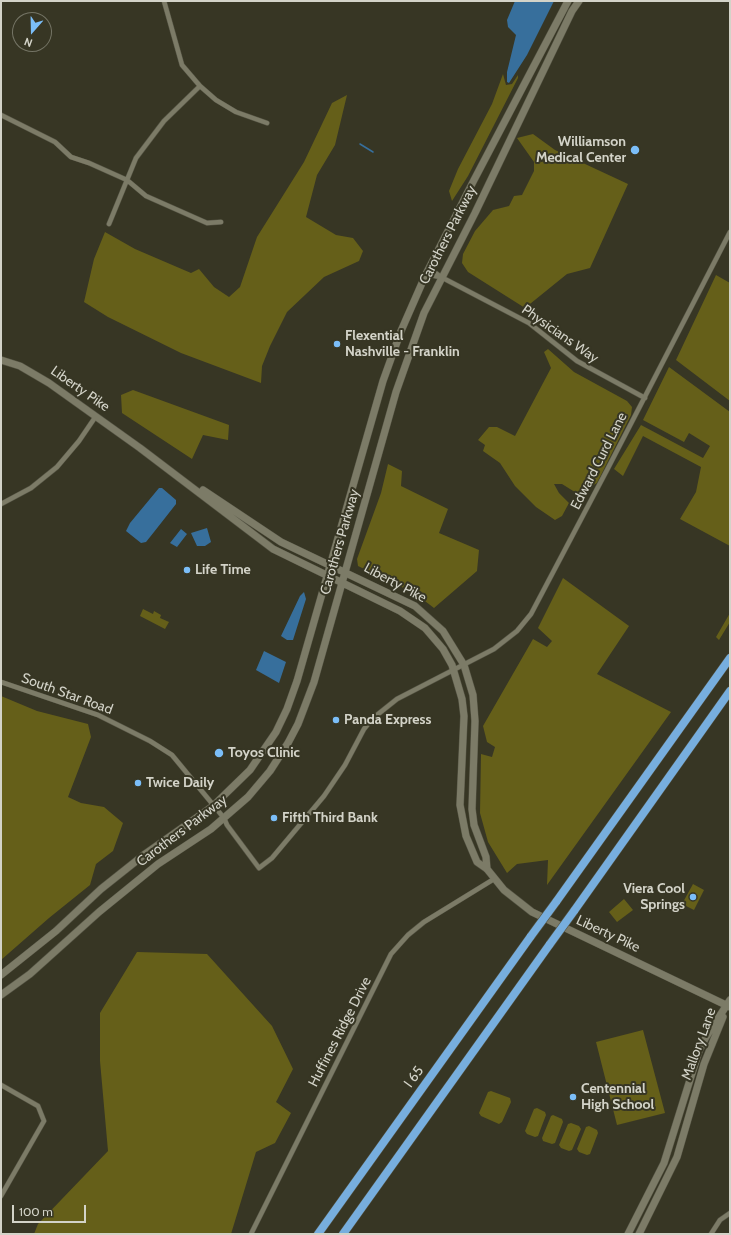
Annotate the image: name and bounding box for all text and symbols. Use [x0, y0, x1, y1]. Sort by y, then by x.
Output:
north arrow [12, 12, 52, 52]
text: N [22, 34, 34, 50]
place label: Williamson Medical Center [536, 134, 626, 166]
marker: Williamson Medical Center [629, 144, 641, 156]
street label: Carothers Parkway [416, 183, 480, 287]
street label: Physicians Way [518, 301, 602, 367]
place label: Flexential Nashville - Franklin [345, 328, 460, 360]
marker: Flexential Nashville - Franklin [332, 339, 342, 349]
street label: Liberty Pike [47, 363, 113, 415]
street label: Edward Curd Lane [567, 410, 631, 512]
street label: Carothers Parkway [317, 487, 363, 597]
street label: Liberty Pike [361, 560, 429, 606]
place label: Life Time [195, 562, 251, 578]
marker: Life Time [182, 565, 192, 575]
street label: South Star Road [19, 670, 115, 718]
place label: Panda Express [344, 712, 431, 728]
marker: Panda Express [331, 715, 341, 725]
place label: Toyos Clinic [228, 745, 300, 761]
marker: Toyos Clinic [213, 747, 225, 759]
place label: Twice Daily [146, 775, 214, 791]
marker: Twice Daily [133, 778, 143, 788]
street label: Carothers Parkway [133, 792, 231, 870]
place label: Fifth Third Bank [282, 810, 378, 826]
marker: Fifth Third Bank [269, 813, 279, 823]
place label: Viera Cool Springs [623, 881, 685, 914]
marker: Viera Cool Springs [688, 892, 698, 902]
street label: Liberty Pike [573, 912, 643, 956]
street label: Huffines Ridge Drive [305, 974, 375, 1090]
street label: Mallory Lane [678, 1006, 720, 1082]
street label: I 65 [401, 1063, 427, 1091]
place label: Centennial High School [581, 1081, 654, 1114]
marker: Centennial High School [568, 1092, 578, 1102]
scale bar [14, 1197, 88, 1223]
text: 100 m [19, 1204, 53, 1219]

